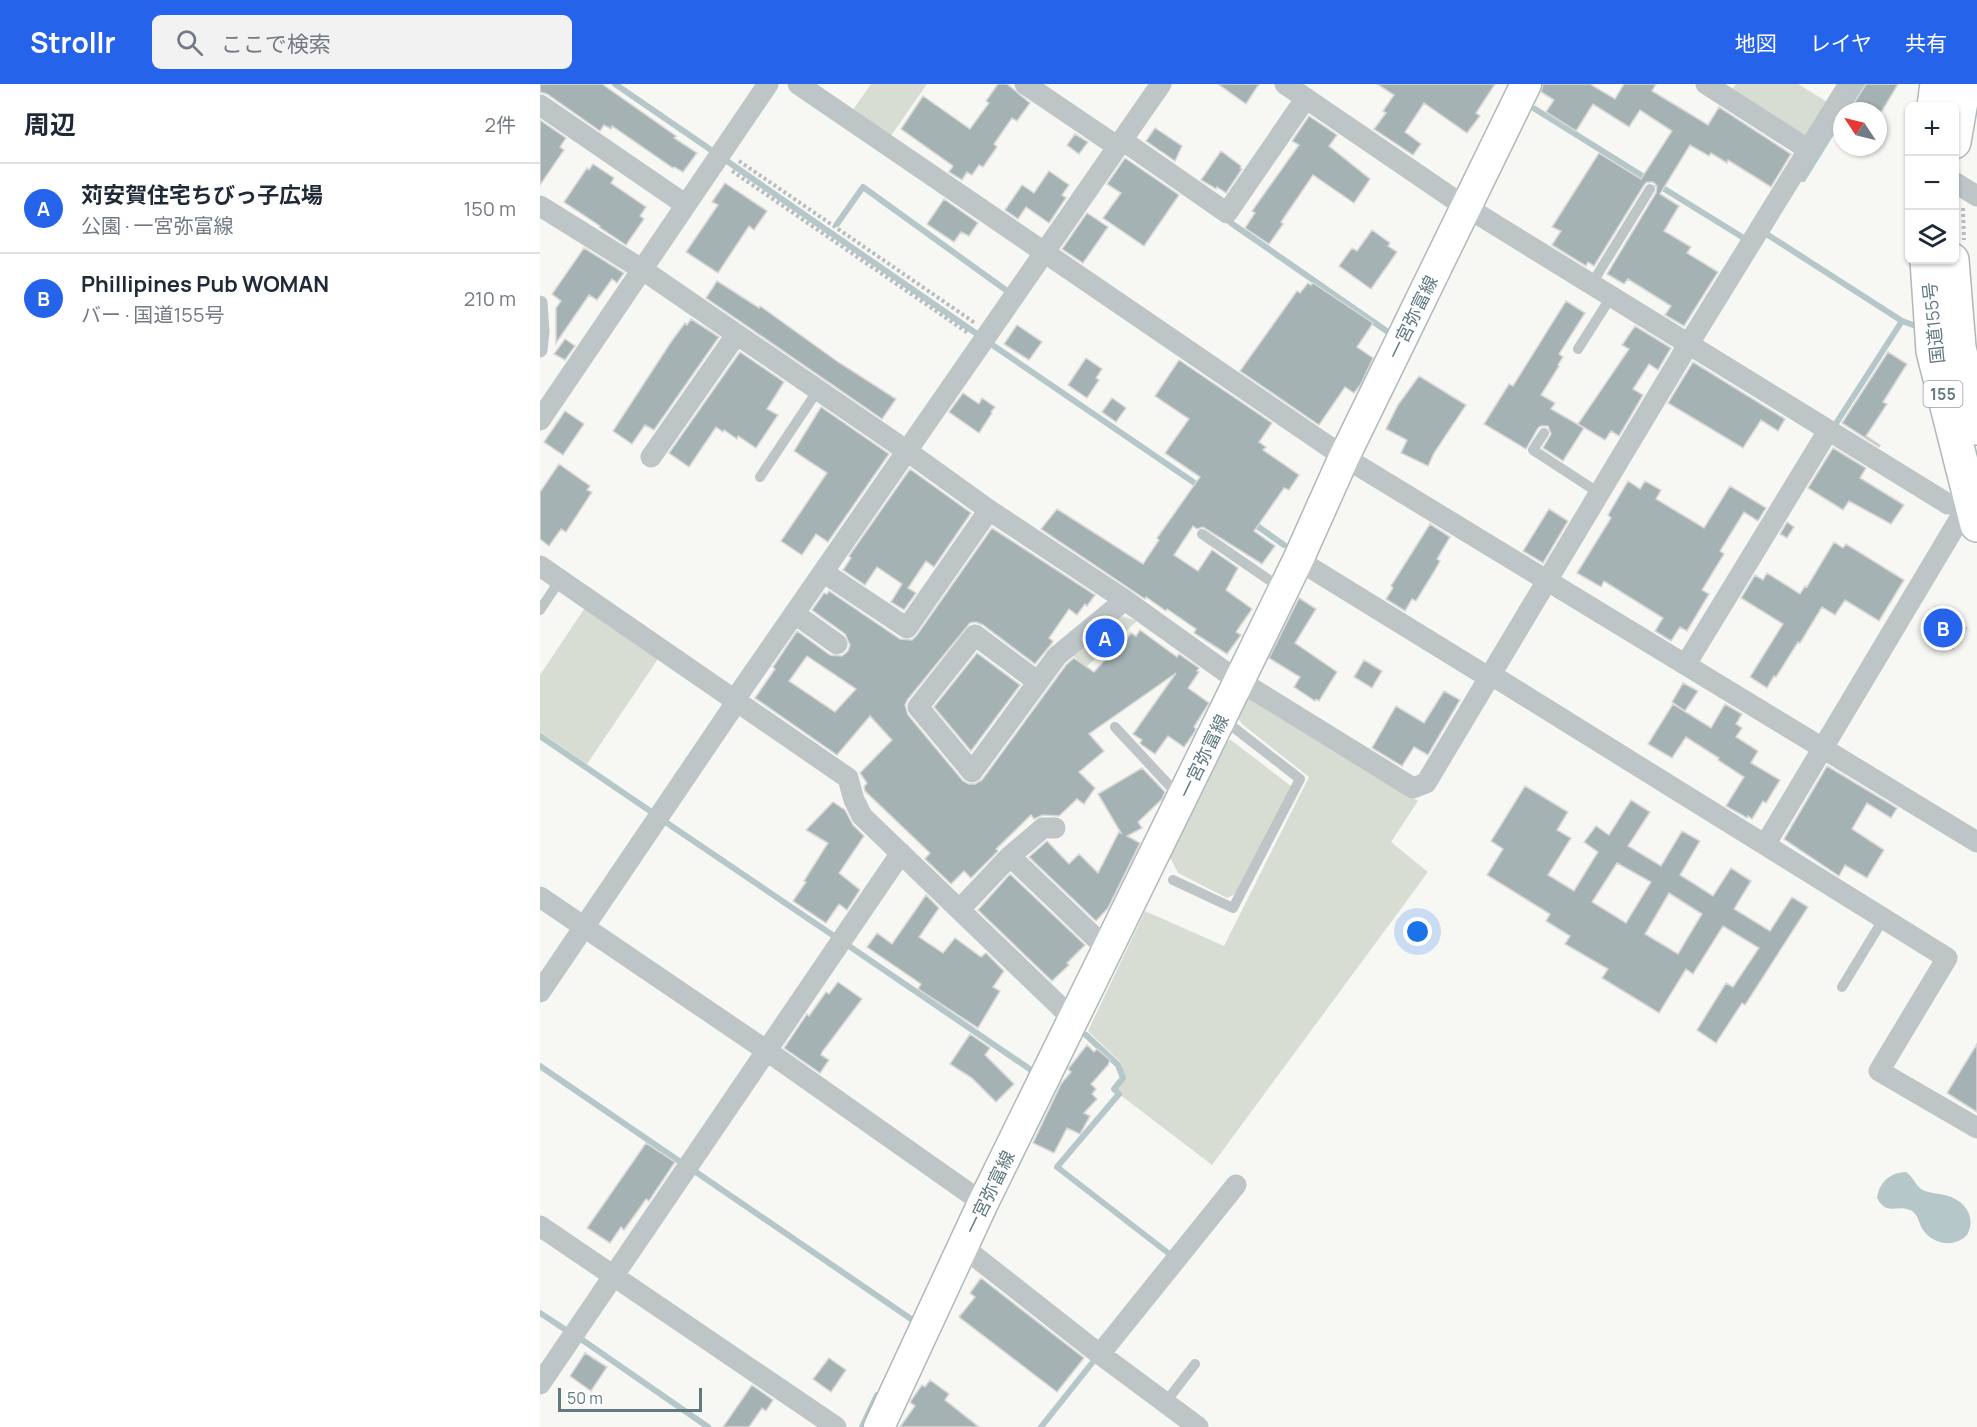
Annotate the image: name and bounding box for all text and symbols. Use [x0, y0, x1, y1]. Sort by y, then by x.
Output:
search box [152, 15, 572, 69]
text: Strollr [30, 23, 116, 61]
icon: search [173, 26, 206, 59]
text: ここで検索 [221, 29, 331, 59]
text: 地図 [1735, 29, 1777, 57]
text: レイヤ [1810, 29, 1872, 57]
text: 共有 [1905, 29, 1947, 57]
north arrow [1833, 102, 1887, 156]
map controls [1905, 102, 1959, 264]
button: + [1905, 102, 1959, 156]
text: 周辺 [24, 106, 76, 142]
text: 2件 [485, 111, 516, 138]
button: − [1905, 156, 1959, 210]
text: 苅安賀住宅ちびっ子広場 [81, 180, 323, 210]
text: A [37, 195, 50, 222]
text: 150 m [463, 195, 516, 222]
button: layers [1905, 210, 1959, 264]
text: 公園 · 一宮弥富線 [81, 212, 234, 239]
text: Phillipines Pub WOMAN [81, 269, 329, 299]
street label: 一宮弥富線 [1381, 271, 1443, 363]
street label: 国道155号 [1917, 281, 1949, 365]
text: B [37, 285, 50, 312]
text: 210 m [464, 285, 516, 312]
text: バー · 国道155号 [81, 301, 224, 328]
road number: 155 [1924, 381, 1962, 407]
pin: B [1924, 606, 1962, 650]
pin: A [1086, 616, 1124, 660]
street label: 一宮弥富線 [1172, 710, 1234, 802]
your location [1403, 917, 1432, 946]
street label: 一宮弥富線 [958, 1146, 1020, 1238]
scale bar [558, 1385, 702, 1412]
text: 50 m [567, 1387, 603, 1409]

